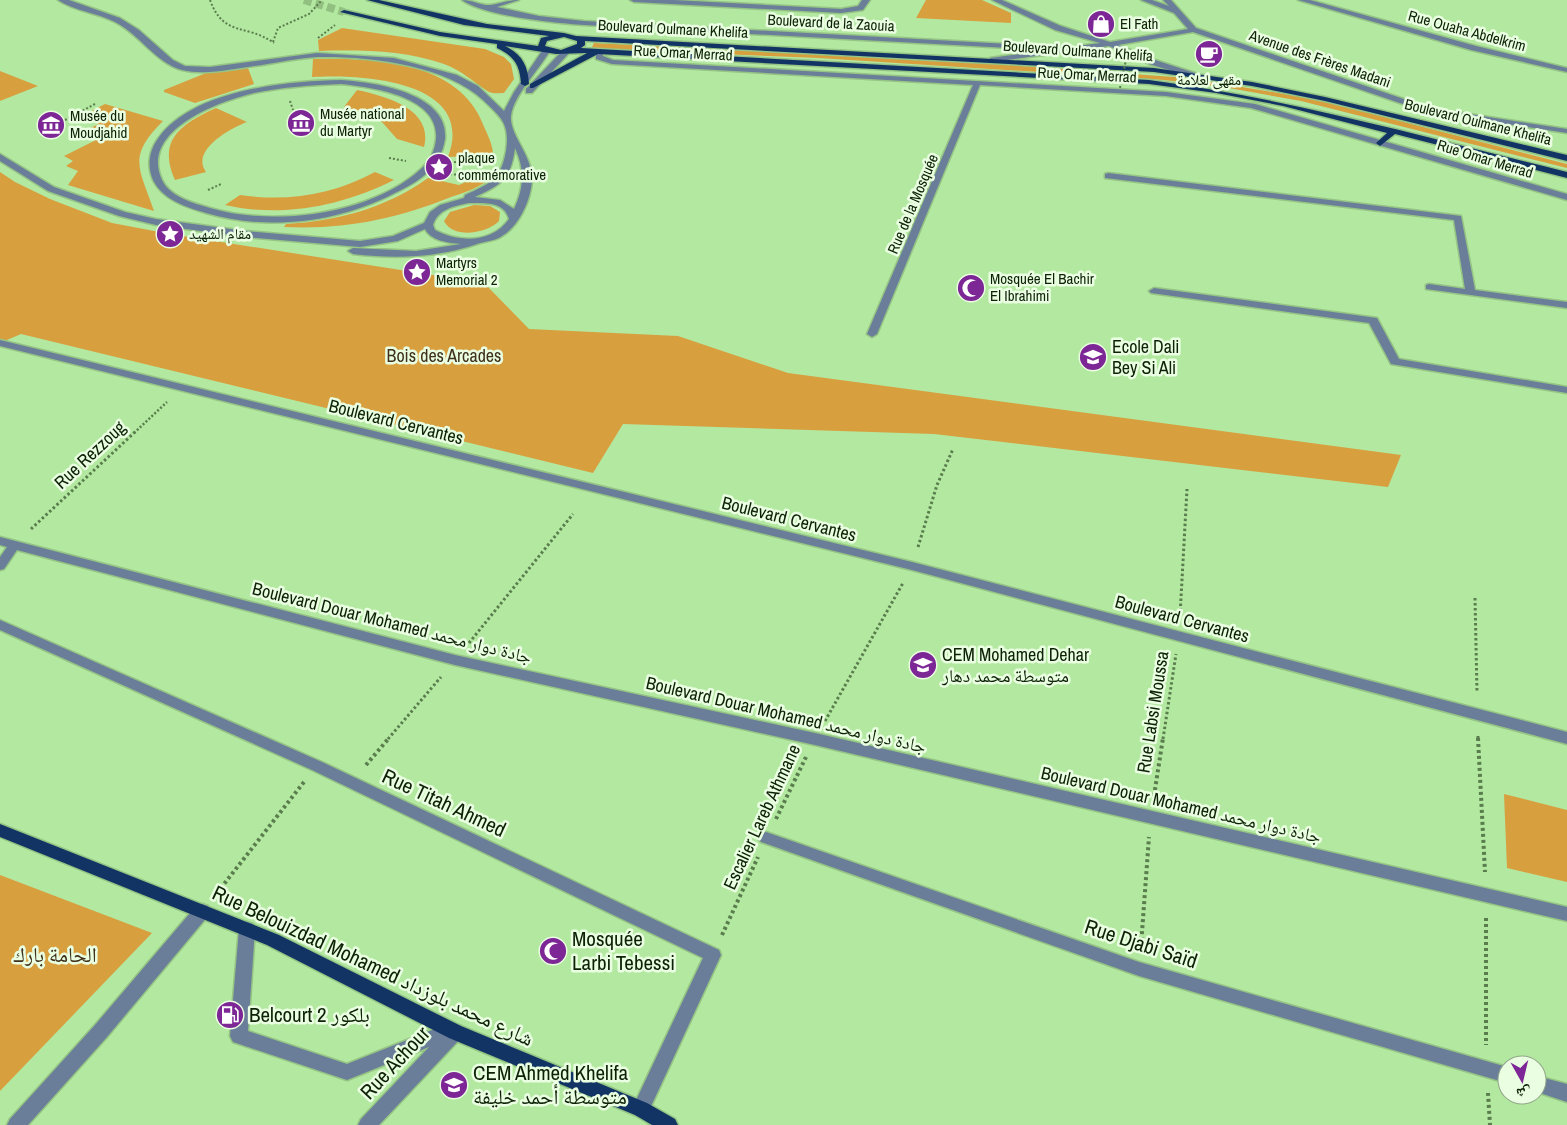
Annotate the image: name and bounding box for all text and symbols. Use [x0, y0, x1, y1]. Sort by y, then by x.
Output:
street label: Rue Ouaha Abdelkrim [1406, 5, 1528, 56]
street label: Boulevard de la Zaouia [767, 9, 895, 36]
shop icon: El Fath [1086, 9, 1116, 39]
place label: El Fath [1120, 13, 1158, 34]
street label: Boulevard Oulmane Khelifa [597, 14, 749, 43]
street label: Avenue des Frères Madani [1246, 24, 1394, 93]
street label: Boulevard Oulmane Khelifa [1002, 35, 1154, 66]
street label: Rue Omar Merrad [633, 39, 733, 66]
cafe icon: مقهى لعلامة [1194, 39, 1224, 69]
street label: Rue Omar Merrad [1037, 61, 1137, 88]
place label: مقهى لعلامة [1177, 69, 1241, 90]
street label: Boulevard Oulmane Khelifa [1403, 93, 1554, 150]
place label: Musée national du Martyr [320, 103, 404, 141]
place label: Musée du Moudjahid [70, 105, 127, 143]
museum icon: Musée national du Martyr [286, 108, 316, 138]
museum icon: Musée du Moudjahid [36, 110, 66, 140]
street label: Rue Omar Merrad [1435, 134, 1536, 183]
place label: plaque commémorative [458, 147, 546, 185]
street label: Rue de la Mosquée [882, 150, 943, 257]
place icon: plaque commémorative [424, 152, 454, 182]
place icon: مقام الشهيد [155, 219, 185, 249]
place label: مقام الشهيد [189, 223, 251, 244]
place label: Martyrs Memorial 2 [436, 252, 498, 290]
place icon: Martyrs Memorial 2 [402, 257, 432, 287]
place label: Mosquée El Bachir El Ibrahimi [990, 268, 1094, 306]
mosque icon: Mosquée El Bachir El Ibrahimi [956, 273, 986, 303]
place label: Ecole Dali Bey Si Ali [1112, 334, 1179, 380]
school or university icon: Ecole Dali Bey Si Ali [1078, 342, 1108, 372]
park label: Bois des Arcades [387, 343, 501, 368]
street label: Boulevard Cervantes [326, 393, 466, 450]
street label: Rue Rezzoug [48, 414, 131, 494]
street label: Boulevard Cervantes [719, 490, 859, 547]
street label: Boulevard Douar Mohamed جادة دوار محمد [250, 576, 534, 669]
street label: Boulevard Cervantes [1112, 589, 1252, 648]
place label: CEM Mohamed Dehar متوسطة محمد دهار [941, 642, 1089, 688]
street label: Rue Labsi Moussa [1131, 649, 1174, 775]
school or university icon: CEM Mohamed Dehar متوسطة محمد دهار [908, 650, 938, 680]
street label: Boulevard Douar Mohamed جادة دوار محمد [644, 670, 929, 759]
street label: Escalier Lareb Athmane [717, 740, 806, 893]
street label: Boulevard Douar Mohamed جادة دوار محمد [1039, 760, 1324, 849]
street label: Rue Titah Ahmed [378, 761, 511, 844]
street label: Rue Belouizdad Mohamed شارع محمد بلوزداد [208, 878, 539, 1053]
street label: Rue Djabi Saïd [1081, 912, 1201, 975]
place label: Mosquée Larbi Tebessi [572, 924, 675, 977]
mosque icon: Mosquée Larbi Tebessi [538, 936, 568, 966]
park label: الحامة بارك [13, 940, 97, 969]
fuel station icon: Belcourt 2 بلكور [215, 1000, 245, 1030]
place label: Belcourt 2 بلكور [249, 1000, 370, 1029]
street label: Rue Achour [353, 1020, 436, 1105]
north arrow [1497, 1055, 1547, 1105]
place label: CEM Ahmed Khelifa متوسطة أحمد خليفة [473, 1058, 628, 1111]
school or university icon: CEM Ahmed Khelifa متوسطة أحمد خليفة [439, 1070, 469, 1100]
text: ش [1515, 1083, 1532, 1103]

